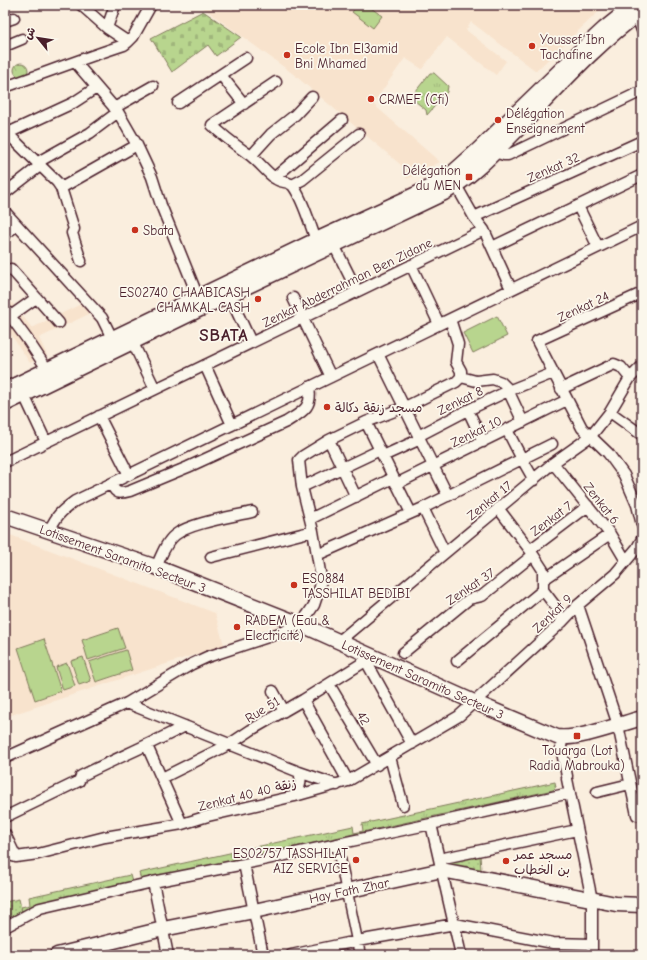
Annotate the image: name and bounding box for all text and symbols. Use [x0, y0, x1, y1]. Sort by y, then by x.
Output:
north arrow [18, 18, 58, 58]
text: ش [21, 25, 38, 42]
place label: Youssef Ibn Tachafine [540, 32, 605, 62]
place label: Ecole Ibn El3amid Bni Mhamed [295, 41, 398, 71]
marker: Youssef Ibn Tachafine [527, 41, 537, 51]
marker: Ecole Ibn El3amid Bni Mhamed [282, 50, 292, 60]
place label: CRMEF (Cfi) [379, 92, 449, 107]
marker: CRMEF (Cfi) [366, 94, 376, 104]
place label: Délégation Enseignement [506, 106, 586, 136]
marker: Délégation Enseignement [493, 115, 503, 125]
street label: Zenkat 32 [525, 149, 582, 186]
place label: Délégation du MEN [403, 163, 461, 193]
marker: Délégation du MEN [464, 172, 474, 182]
place label: Sbata [143, 223, 174, 238]
marker: Sbata [130, 225, 140, 235]
street label: Zenkat Abderrahman Ben Zidane [260, 235, 435, 330]
place label: ES02740 CHAABICASH CHAMKAL CASH [119, 285, 250, 315]
street label: Zenkat 24 [555, 288, 611, 325]
marker: ES02740 CHAABICASH CHAMKAL CASH [253, 294, 263, 304]
district label: SBATA [199, 326, 249, 345]
street label: Zenkat 8 [435, 383, 486, 418]
place label: مسجد زنقة دكالة [335, 400, 422, 416]
marker: مسجد زنقة دكالة [322, 402, 332, 412]
street label: Zenkat 10 [448, 413, 504, 450]
street label: Zenkat 17 [464, 478, 515, 523]
street label: Zenkat 6 [581, 479, 623, 527]
street label: Zenkat 7 [528, 498, 575, 539]
street label: Lotissement Saramito Secteur 3 [38, 521, 208, 596]
street label: Zenkat 37 [443, 565, 497, 608]
place label: ES0884 TASSHILAT BEDIBI [302, 571, 410, 601]
marker: ES0884 TASSHILAT BEDIBI [289, 580, 299, 590]
street label: Zenkat 9 [530, 591, 575, 636]
place label: RADEM (Eau & Electricité) [245, 613, 330, 643]
marker: RADEM (Eau & Electricité) [232, 622, 242, 632]
street label: Lotissement Saramito Secteur 3 [339, 637, 506, 722]
street label: Rue 51 [242, 693, 282, 726]
street label: 42 [354, 709, 373, 728]
marker: Touarga (Lot Radia Mabrouka) [572, 731, 582, 741]
place label: Touarga (Lot Radia Mabrouka) [529, 743, 625, 773]
street label: Zenkat 40 زنقة 40 [197, 775, 298, 815]
place label: ES02757 TASSHILAT AIZ SERVICE [233, 846, 348, 876]
place label: مسجد عمر بن الخطاب [513, 847, 572, 878]
marker: ES02757 TASSHILAT AIZ SERVICE [351, 855, 361, 865]
marker: مسجد عمر بن الخطاب [501, 856, 511, 866]
street label: Hay Fath Zhar [308, 875, 391, 906]

